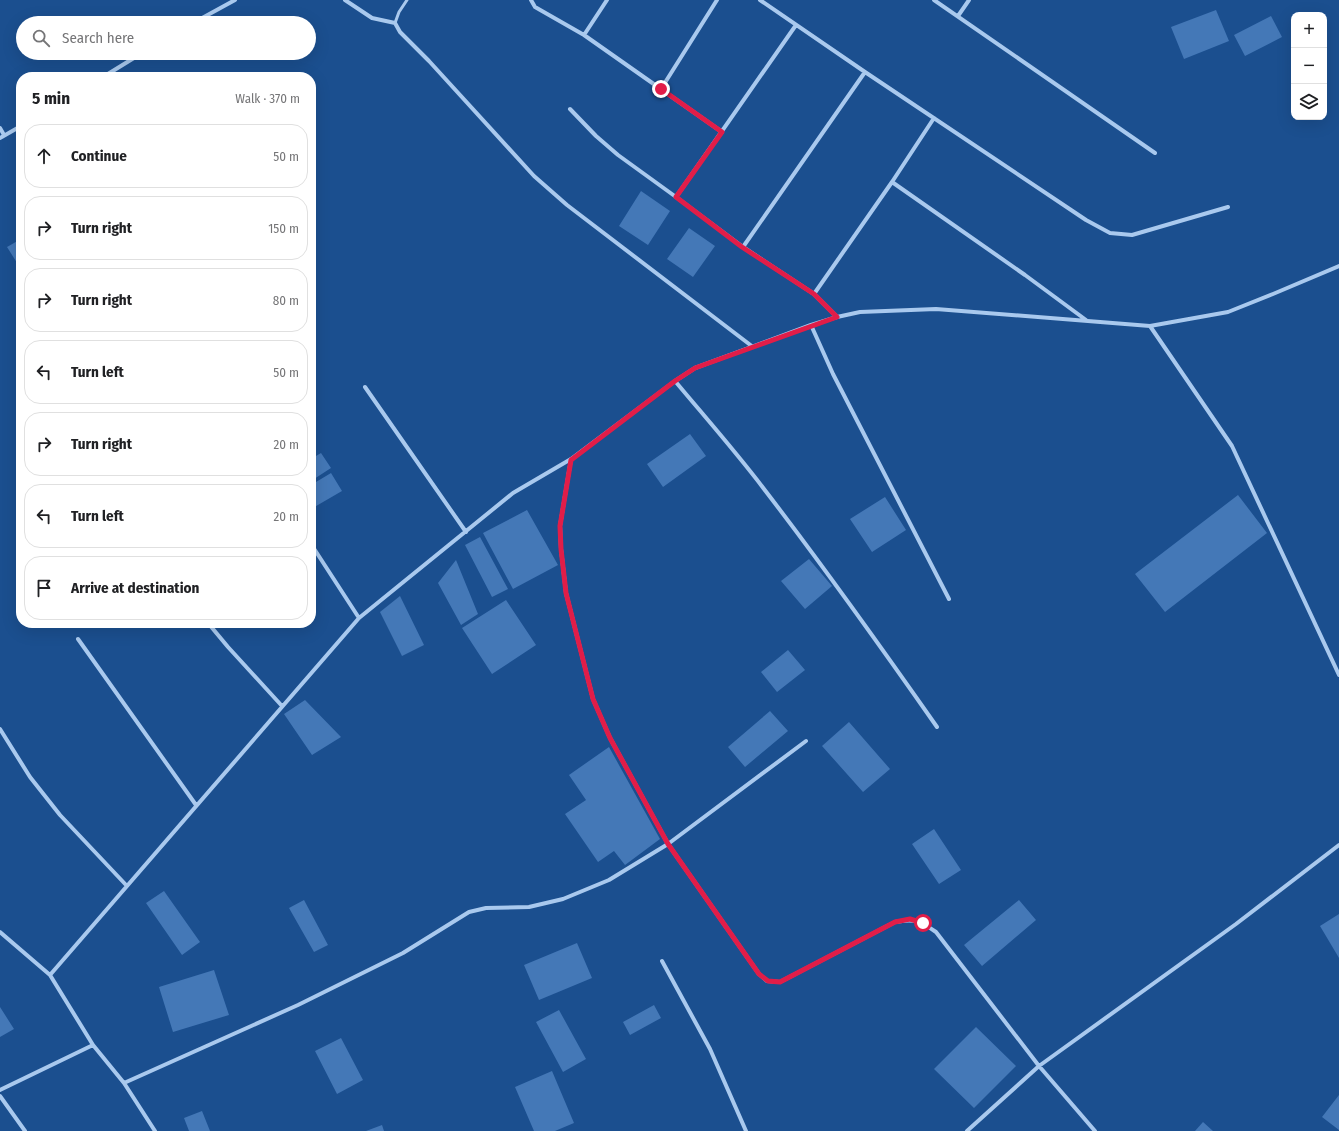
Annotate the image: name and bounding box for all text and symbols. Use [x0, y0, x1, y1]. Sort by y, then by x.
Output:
map controls [1291, 12, 1327, 120]
button: + [1291, 12, 1327, 48]
search box [16, 16, 316, 60]
icon: search [30, 27, 52, 49]
text: Search here [62, 29, 134, 47]
button: − [1291, 48, 1327, 84]
route end [652, 80, 670, 98]
button: layers [1291, 84, 1327, 120]
text: 5 min [32, 88, 70, 109]
text: Walk · 370 m [235, 91, 300, 106]
icon: ahead [33, 145, 55, 167]
text: Continue [71, 147, 127, 165]
text: 50 m [273, 149, 299, 164]
icon: right [33, 217, 55, 239]
text: Turn right [71, 219, 132, 237]
text: 150 m [268, 221, 299, 236]
icon: right [33, 289, 55, 311]
text: Turn right [71, 291, 132, 309]
text: 80 m [273, 293, 299, 308]
icon: left [33, 361, 55, 383]
text: Turn left [71, 363, 124, 381]
text: 50 m [273, 365, 299, 380]
icon: right [33, 433, 55, 455]
text: Turn right [71, 435, 132, 453]
text: 20 m [273, 437, 299, 452]
icon: left [33, 505, 55, 527]
text: Turn left [71, 507, 124, 525]
text: 20 m [273, 509, 299, 524]
icon: arrive [33, 577, 55, 599]
text: Arrive at destination [71, 579, 199, 597]
route start [914, 914, 932, 932]

